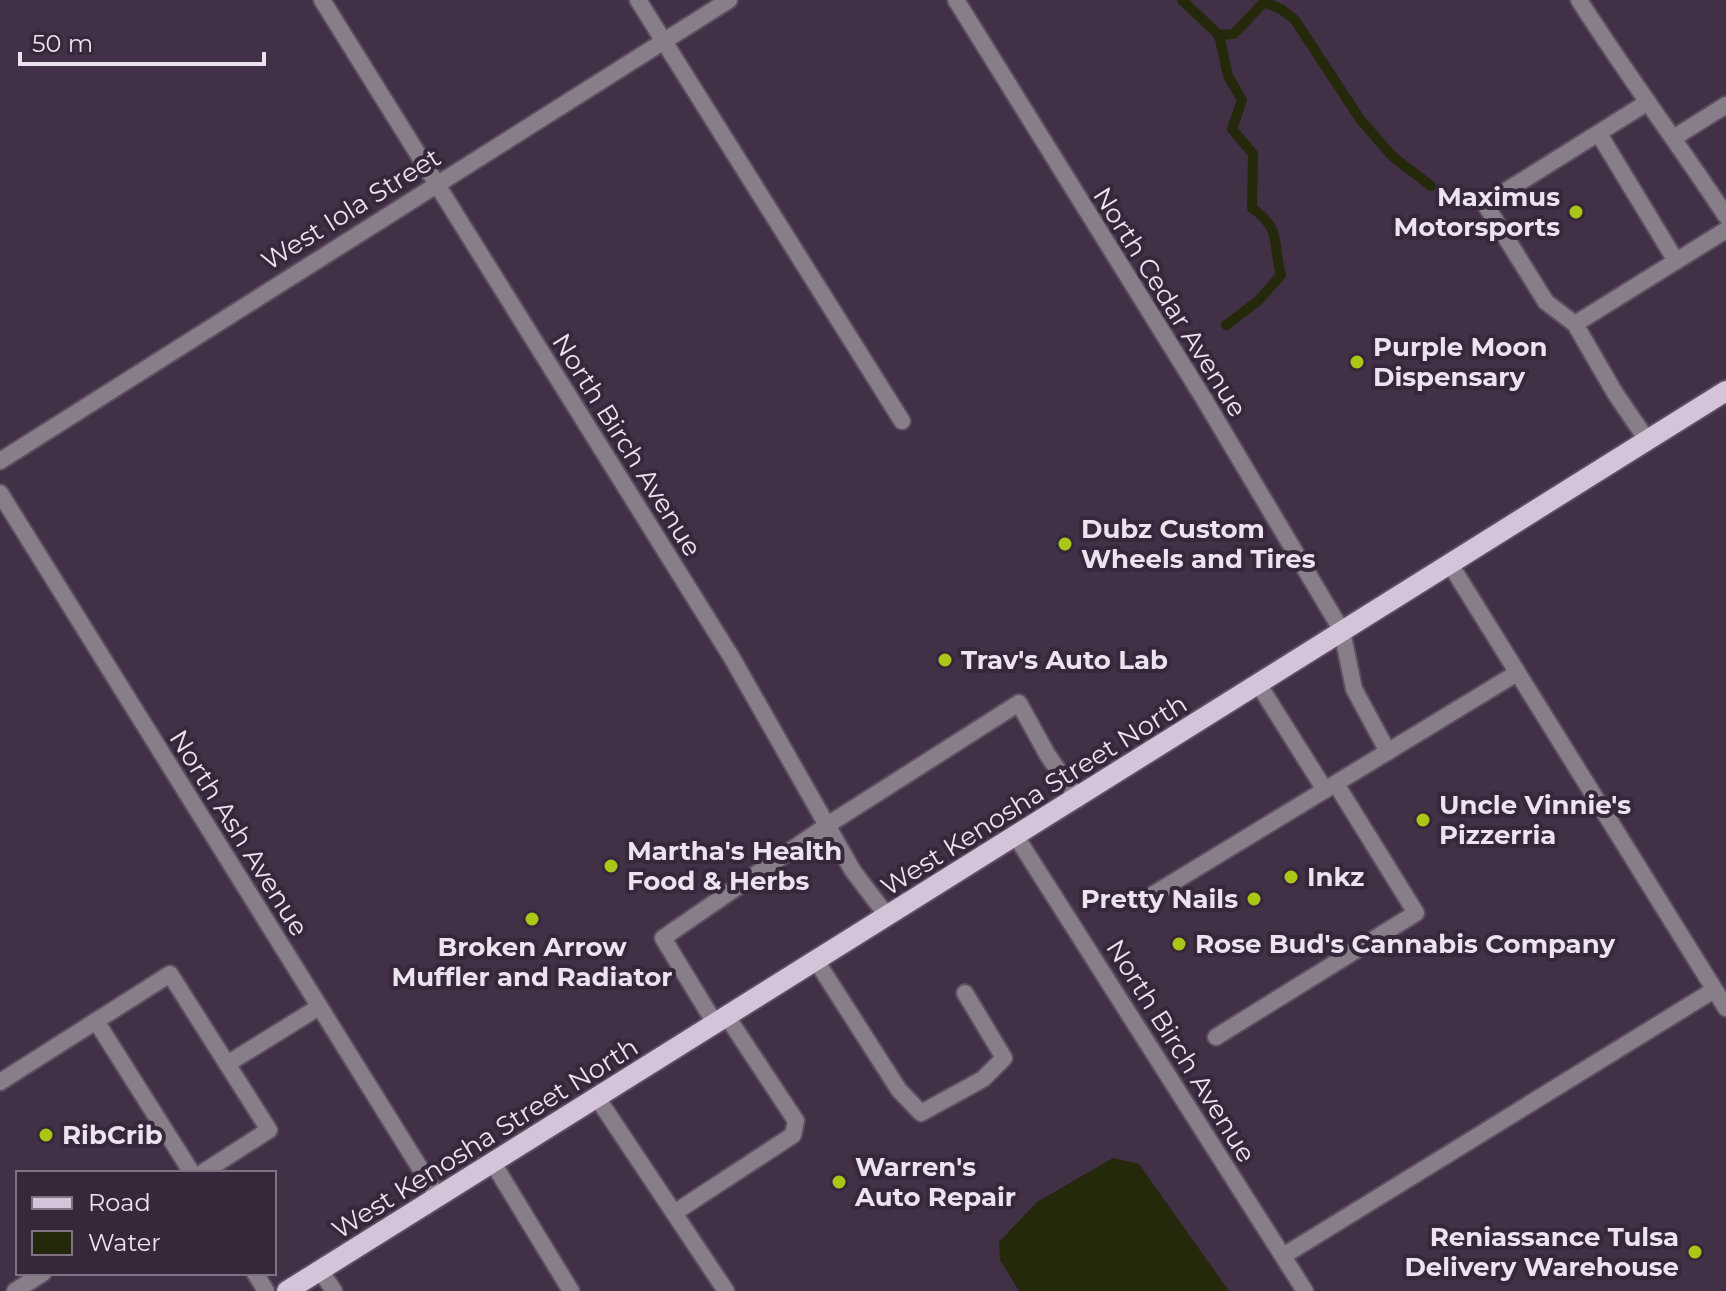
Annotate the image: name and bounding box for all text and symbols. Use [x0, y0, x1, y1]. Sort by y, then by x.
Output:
scale bar [20, 16, 264, 66]
text: 50 m [32, 29, 93, 58]
street label: West Iola Street [256, 141, 446, 277]
street label: North Cedar Avenue [1086, 181, 1254, 423]
place label: Maximus Motorsports [1394, 181, 1560, 243]
marker: Maximus Motorsports [1567, 203, 1585, 221]
street label: North Birch Avenue [545, 328, 709, 562]
place label: Purple Moon Dispensary [1373, 331, 1547, 393]
marker: Purple Moon Dispensary [1348, 353, 1366, 371]
place label: Dubz Custom Wheels and Tires [1081, 513, 1316, 575]
marker: Dubz Custom Wheels and Tires [1056, 535, 1074, 553]
place label: Trav's Auto Lab [961, 644, 1168, 676]
marker: Trav's Auto Lab [936, 651, 954, 669]
street label: West Kenosha Street North [875, 687, 1193, 903]
street label: North Ash Avenue [163, 724, 315, 942]
place label: Uncle Vinnie's Pizzerria [1439, 789, 1631, 851]
marker: Uncle Vinnie's Pizzerria [1414, 811, 1432, 829]
place label: Martha's Health Food & Herbs [627, 835, 842, 897]
marker: Martha's Health Food & Herbs [602, 857, 620, 875]
place label: Inkz [1307, 861, 1364, 893]
marker: Inkz [1282, 868, 1300, 886]
place label: Pretty Nails [1081, 883, 1238, 915]
marker: Pretty Nails [1245, 890, 1263, 908]
marker: Broken Arrow Muffler and Radiator [523, 910, 541, 928]
place label: Rose Bud's Cannabis Company [1195, 928, 1615, 960]
place label: Broken Arrow Muffler and Radiator [391, 931, 673, 993]
street label: North Birch Avenue [1099, 934, 1263, 1168]
marker: Rose Bud's Cannabis Company [1170, 935, 1188, 953]
street label: West Kenosha Street North [326, 1030, 644, 1246]
place label: RibCrib [62, 1119, 163, 1151]
marker: RibCrib [37, 1126, 55, 1144]
place label: Warren's Auto Repair [854, 1151, 1016, 1213]
legend [16, 1171, 276, 1275]
marker: Warren's Auto Repair [830, 1173, 848, 1191]
text: Road [88, 1188, 151, 1217]
place label: Reniassance Tulsa Delivery Warehouse [1404, 1221, 1679, 1283]
text: Water [88, 1228, 161, 1257]
marker: Reniassance Tulsa Delivery Warehouse [1686, 1243, 1704, 1261]

